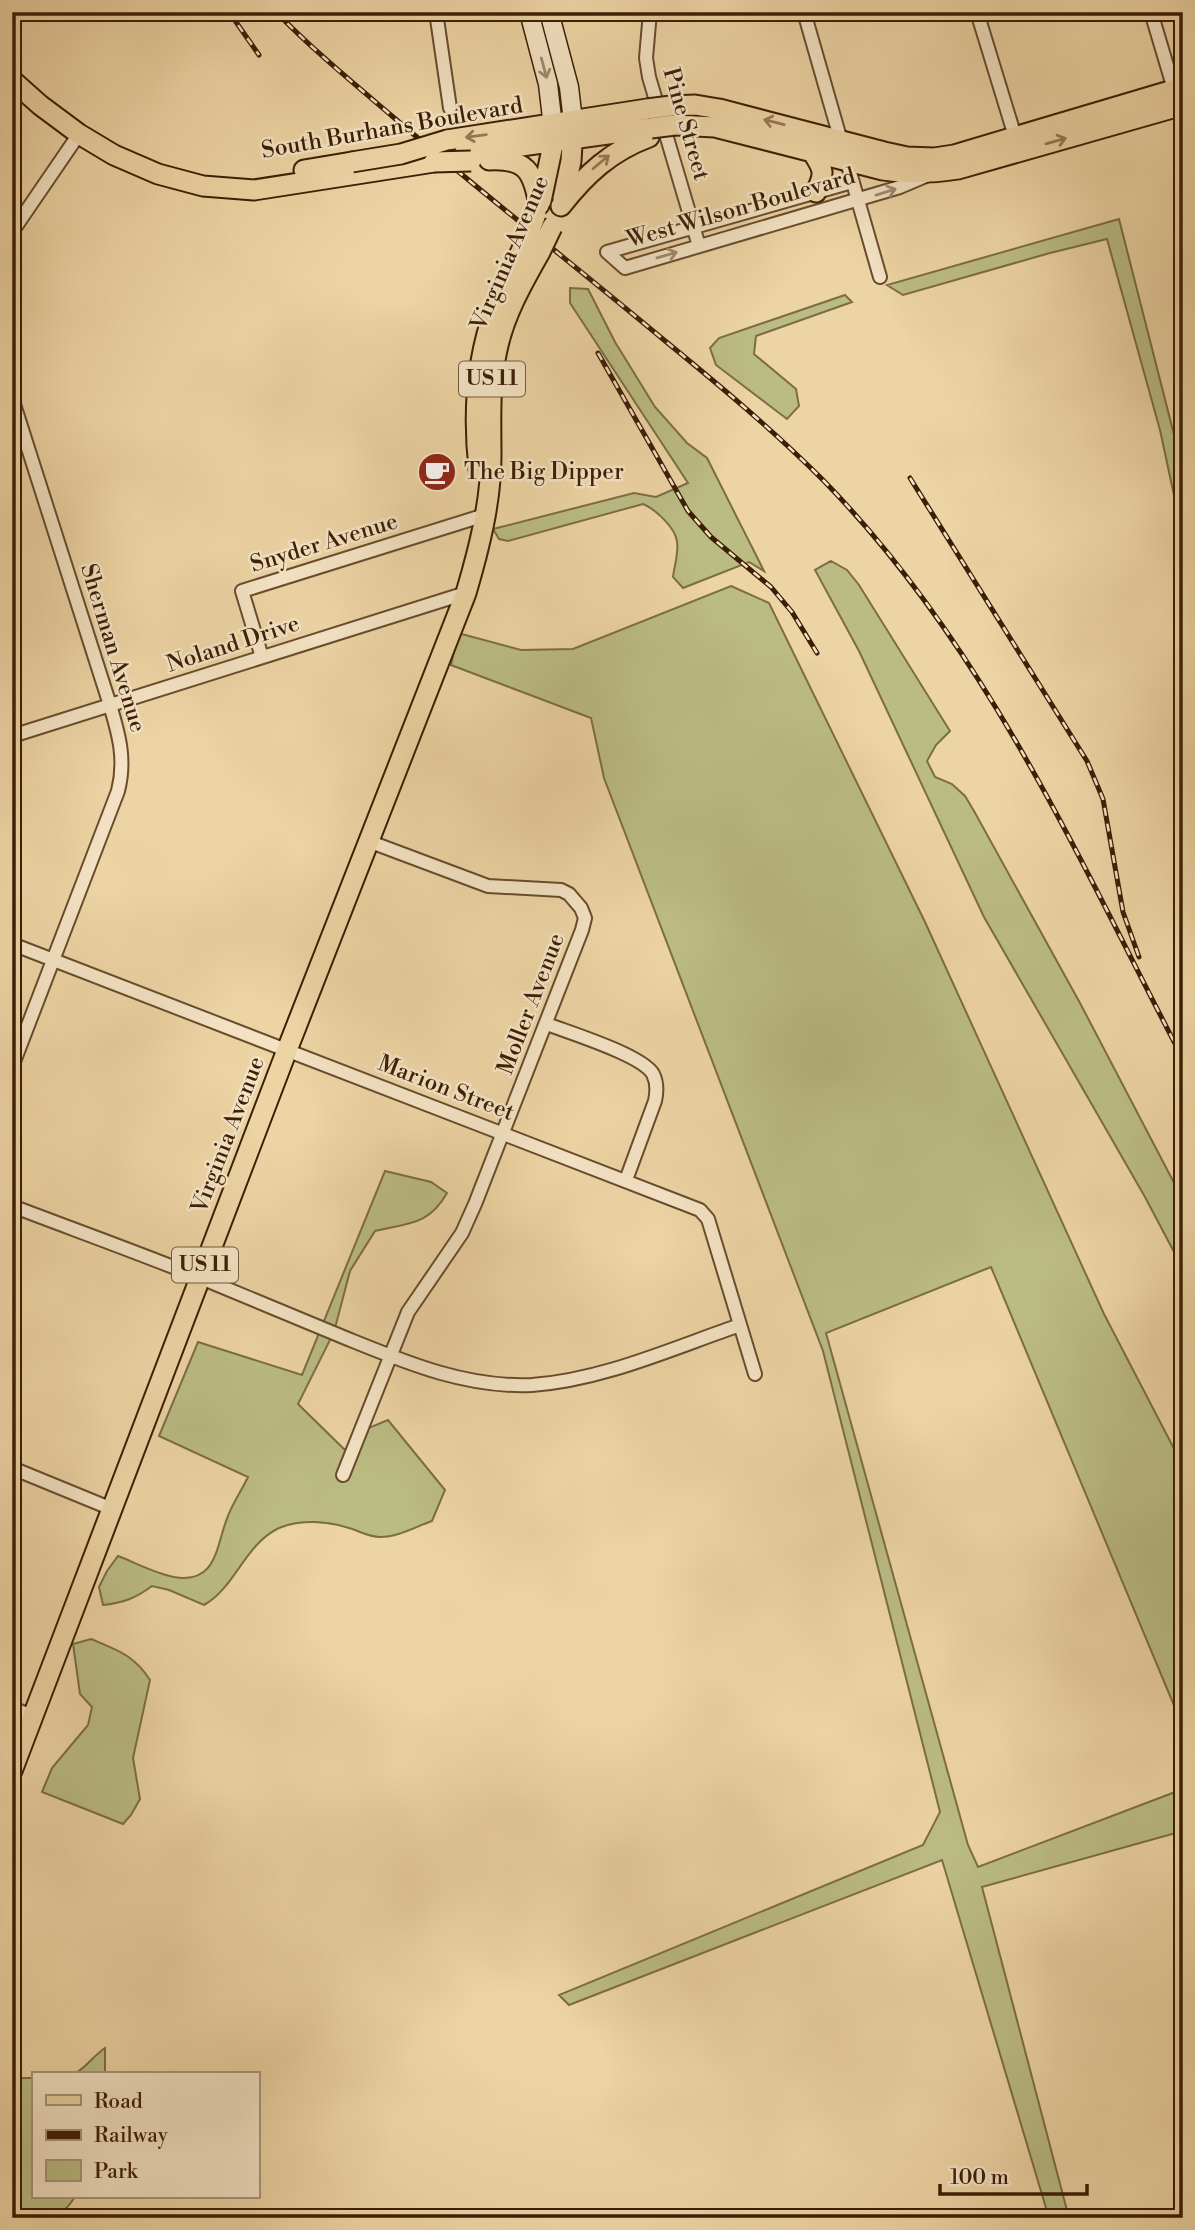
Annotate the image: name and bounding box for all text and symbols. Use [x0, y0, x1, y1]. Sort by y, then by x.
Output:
one-way arrow [538, 56, 551, 79]
street label: Pine Street [657, 64, 715, 184]
street label: South Burhans Boulevard [259, 91, 525, 165]
one-way arrow [763, 115, 786, 128]
one-way arrow [465, 130, 488, 143]
one-way arrow [1045, 134, 1067, 147]
one-way arrow [592, 154, 610, 170]
street label: West Wilson Boulevard [623, 162, 858, 254]
street label: Virginia Avenue [464, 171, 555, 336]
one-way arrow [874, 184, 896, 197]
one-way arrow [656, 248, 678, 261]
road number: US 11 [459, 362, 525, 396]
cafe icon: The Big Dipper [416, 451, 458, 493]
place label: The Big Dipper [464, 458, 624, 486]
street label: Snyder Avenue [247, 507, 401, 579]
street label: Sherman Avenue [74, 560, 152, 736]
street label: Noland Drive [163, 609, 303, 679]
street label: Moller Avenue [491, 929, 571, 1079]
street label: Marion Street [374, 1049, 518, 1127]
street label: Virginia Avenue [185, 1053, 271, 1218]
road number: US 11 [172, 1248, 238, 1282]
legend [32, 2072, 259, 2198]
text: Road [94, 2089, 143, 2115]
text: Railway [94, 2123, 169, 2149]
scale bar [940, 2153, 1086, 2197]
text: Park [94, 2159, 139, 2185]
text: 100 m [950, 2165, 1009, 2191]

